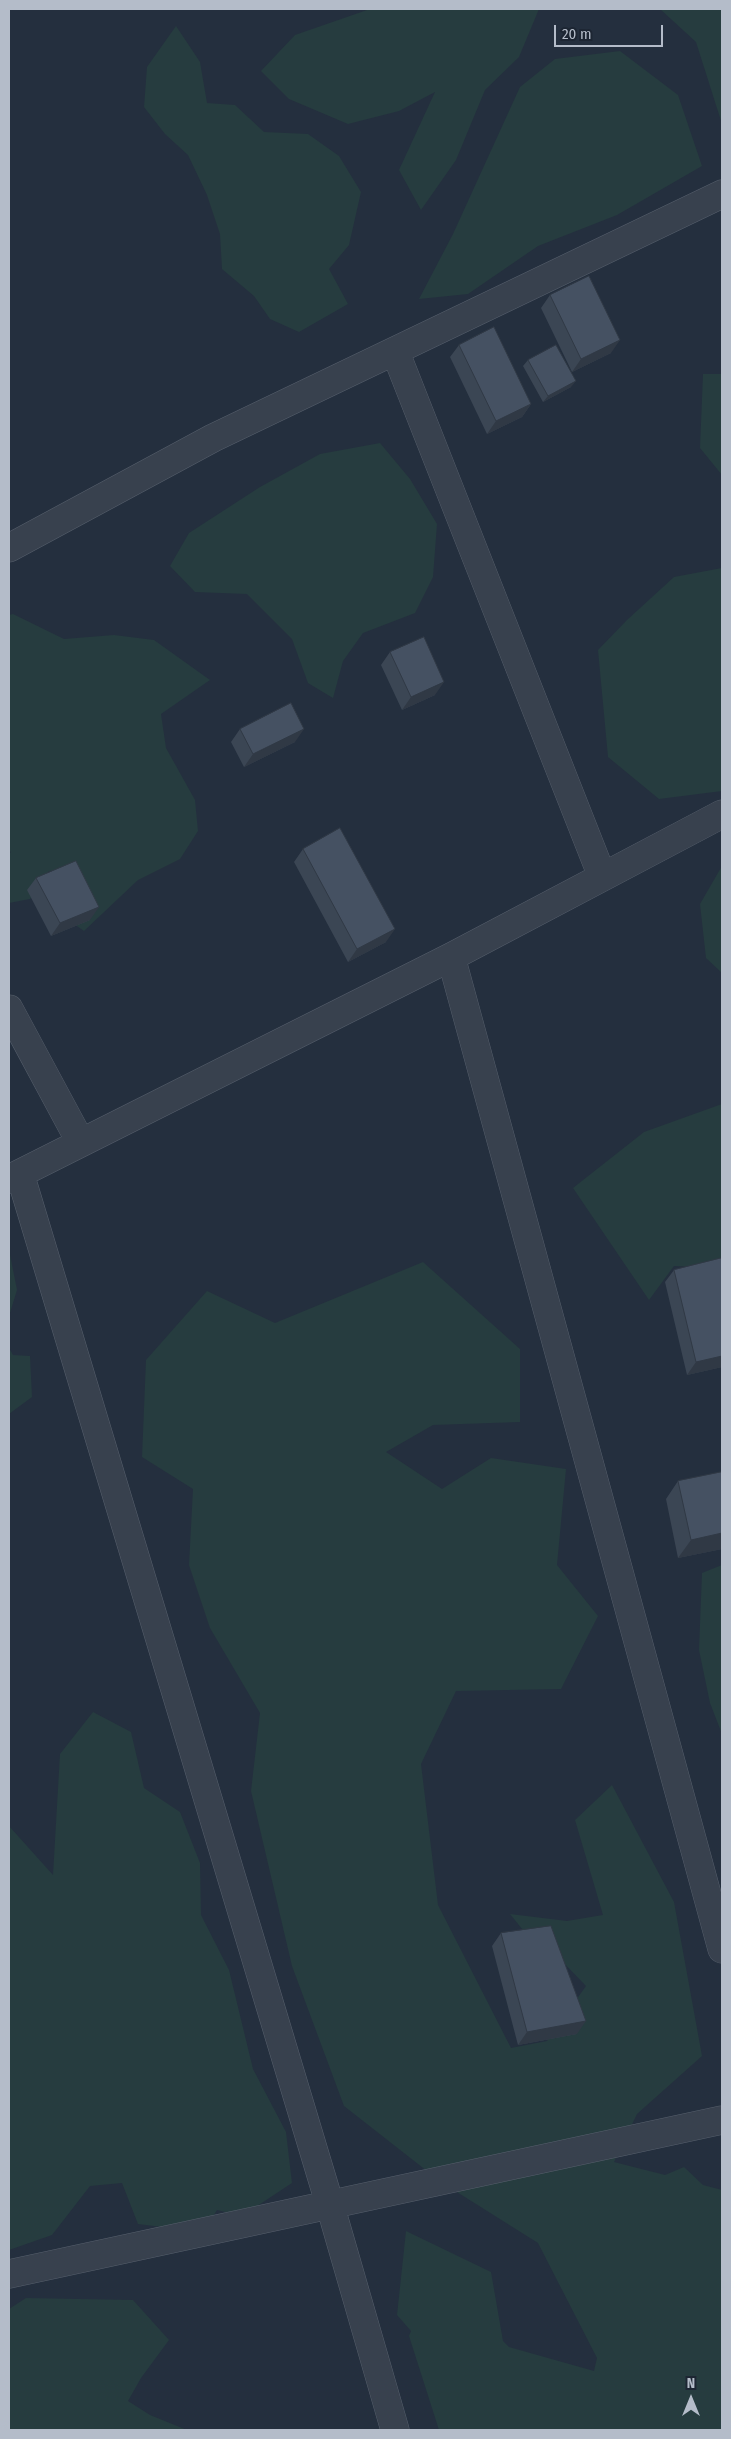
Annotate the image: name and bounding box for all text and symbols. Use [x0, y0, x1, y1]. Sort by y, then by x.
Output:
scale bar [556, 15, 665, 47]
text: 20 m [562, 25, 592, 43]
north arrow [666, 2374, 716, 2424]
text: N [687, 2375, 695, 2392]

